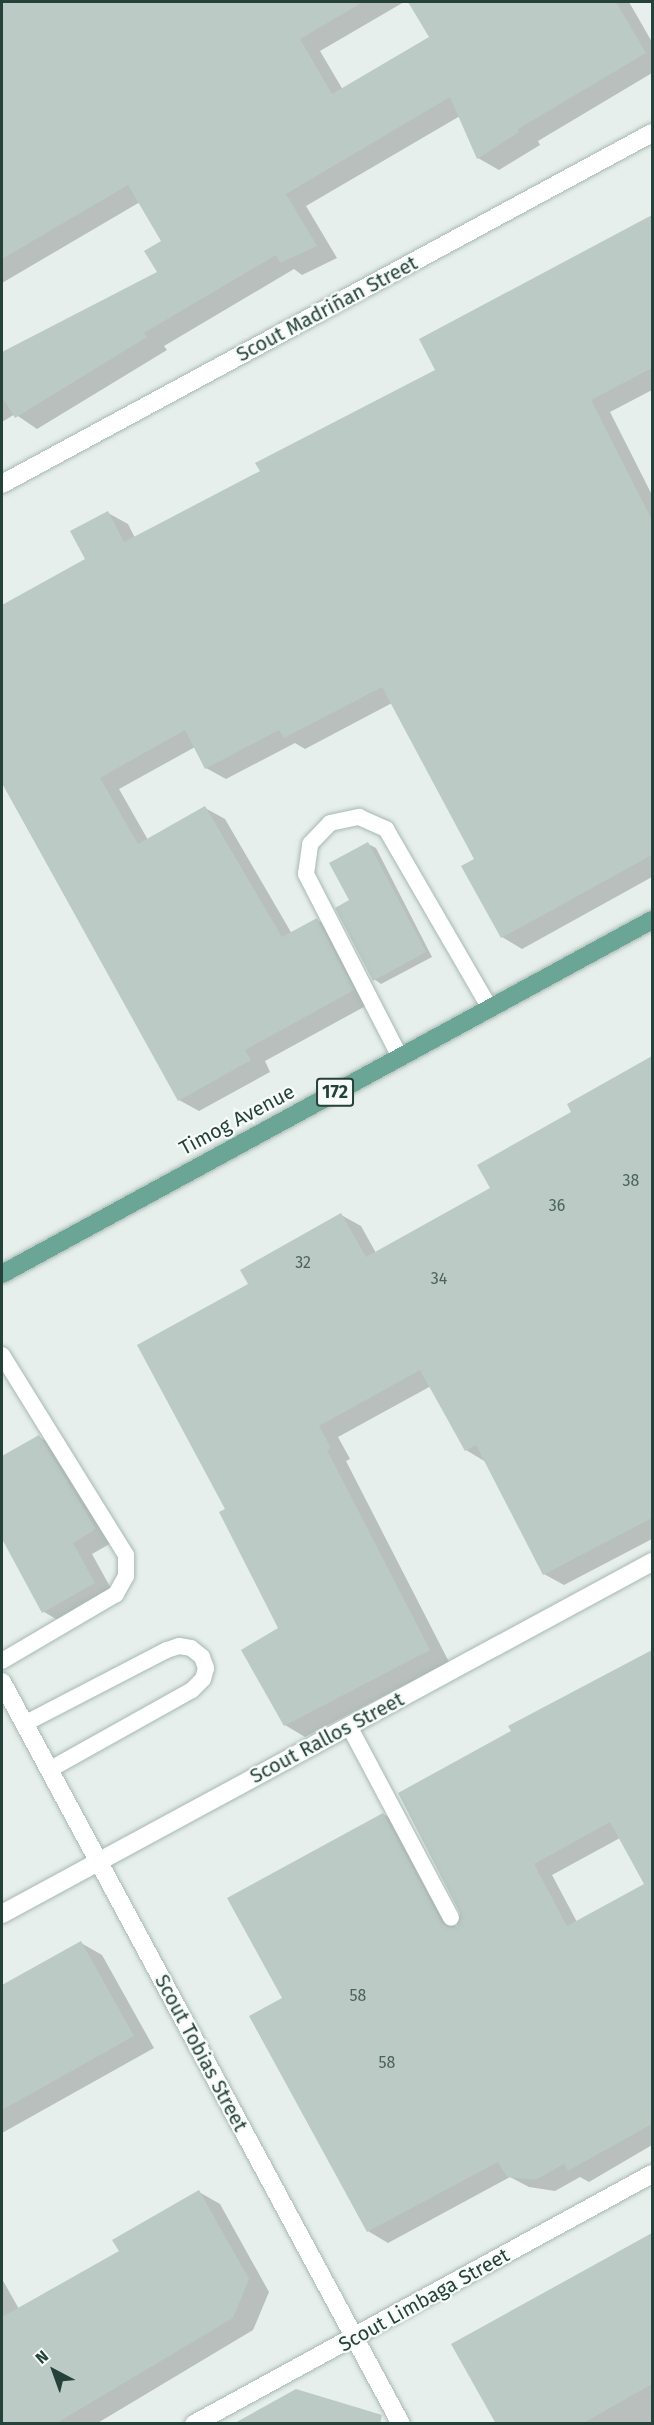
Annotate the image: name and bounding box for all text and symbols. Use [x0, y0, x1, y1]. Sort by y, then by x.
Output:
street label: Scout Madriñan Street [232, 251, 422, 367]
road number: 172 [316, 1077, 354, 1107]
street label: Timog Avenue [175, 1080, 299, 1160]
house number: 38 [623, 1171, 639, 1191]
house number: 36 [549, 1196, 565, 1216]
house number: 32 [295, 1253, 311, 1273]
house number: 34 [431, 1269, 447, 1289]
street label: Scout Rallos Street [246, 1687, 408, 1789]
street label: Scout Tobias Street [150, 1971, 252, 2135]
house number: 58 [350, 1986, 366, 2006]
house number: 58 [379, 2053, 395, 2073]
street label: Scout Limbaga Street [334, 2243, 514, 2357]
north arrow [24, 2341, 84, 2401]
text: N [32, 2346, 52, 2368]

